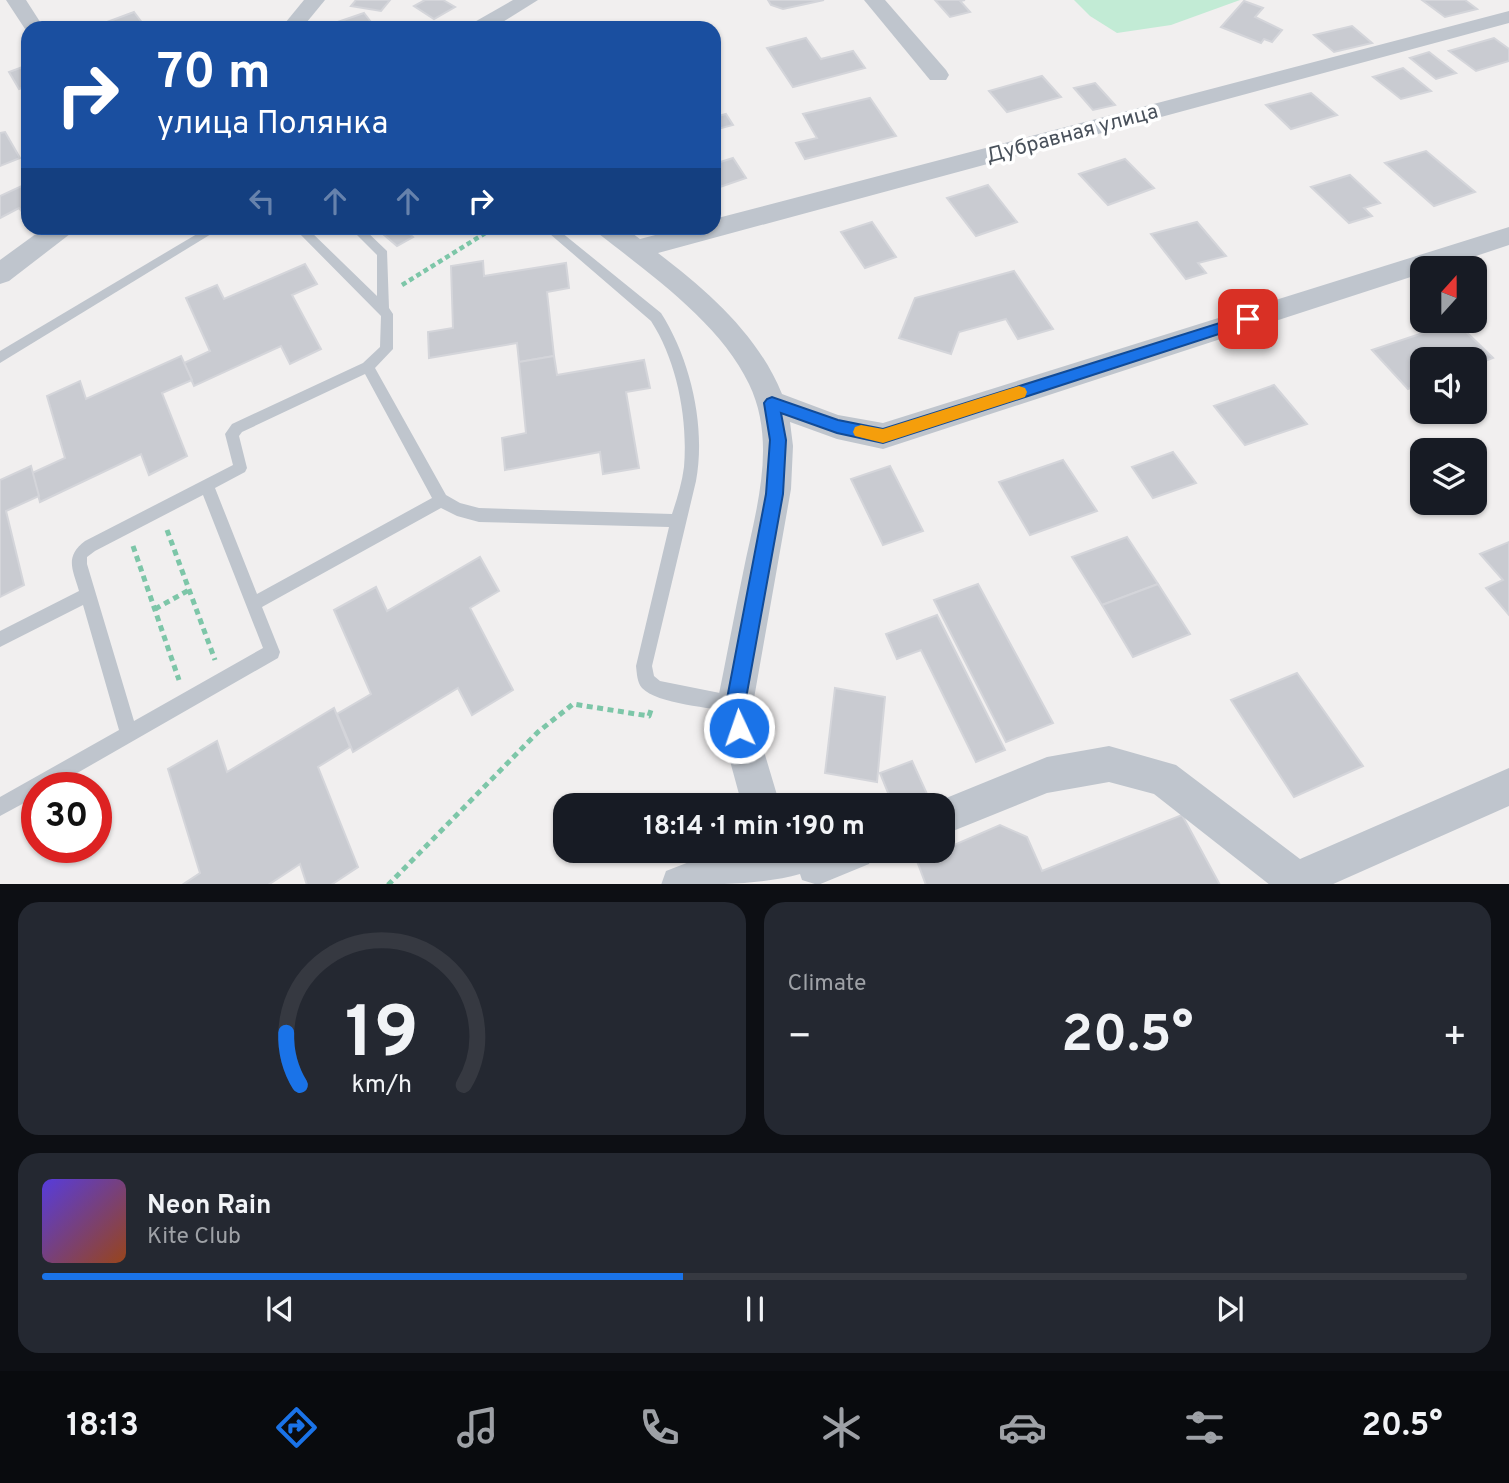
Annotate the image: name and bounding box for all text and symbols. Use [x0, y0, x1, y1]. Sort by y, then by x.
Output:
text: 70 m [157, 44, 271, 106]
icon: right [42, 49, 133, 140]
street label: Дубравная улица [983, 99, 1161, 170]
text: улица Полянка [157, 105, 388, 145]
icon: left [243, 182, 281, 220]
icon: ahead [316, 182, 354, 220]
icon: ahead [389, 182, 427, 220]
icon: right [462, 182, 500, 220]
north arrow [1410, 256, 1488, 332]
map controls [1410, 256, 1487, 515]
pin [1218, 289, 1278, 349]
icon: arrive [1229, 300, 1267, 338]
button: sound [1410, 347, 1487, 424]
button: layers [1410, 438, 1487, 515]
position arrow [702, 691, 776, 765]
speed limit sign: 30 [21, 772, 112, 863]
text: 18:14 · 1 min · 190 m [643, 811, 865, 844]
text: Climate [788, 970, 866, 999]
text: 19 [345, 991, 419, 1083]
text: 20.5° [1061, 1004, 1193, 1070]
text: − [788, 1014, 812, 1063]
text: + [1442, 1014, 1467, 1063]
text: km/h [351, 1069, 412, 1101]
text: Neon Rain [147, 1190, 272, 1223]
text: Kite Club [147, 1223, 241, 1252]
icon: previous [261, 1290, 299, 1328]
icon: pause [736, 1290, 774, 1328]
icon: next [1211, 1290, 1249, 1328]
icon: directions [272, 1403, 321, 1452]
icon: music [453, 1403, 502, 1452]
icon: phone [635, 1403, 684, 1452]
icon: climate [817, 1403, 866, 1452]
icon: car [998, 1403, 1047, 1452]
icon: filters [1180, 1403, 1229, 1452]
text: 18:13 [66, 1407, 139, 1447]
text: 20.5° [1361, 1407, 1443, 1447]

